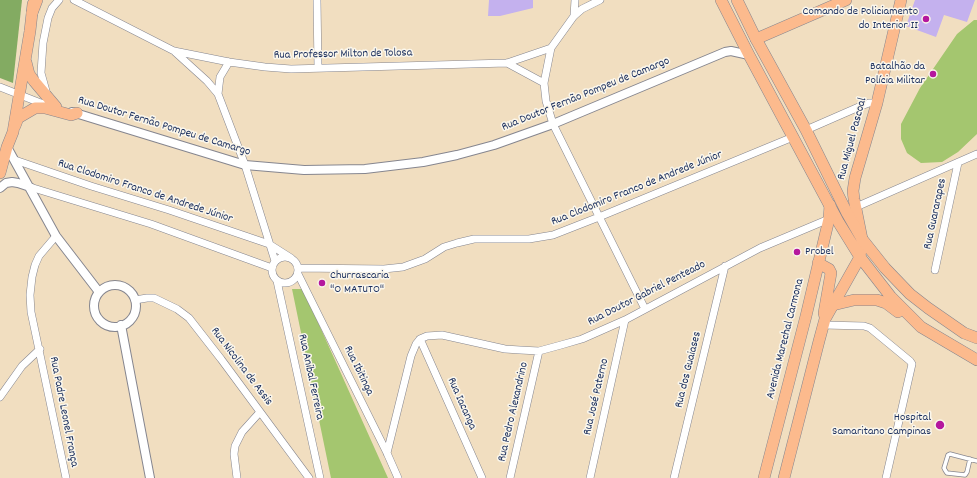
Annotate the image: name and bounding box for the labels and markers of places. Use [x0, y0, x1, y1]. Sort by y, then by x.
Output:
place label: Comando de Policiamento do Interior II [803, 5, 918, 33]
marker: Comando de Policiamento do Interior II [921, 14, 931, 24]
place label: Batalhão da Polícia Militar [865, 60, 925, 88]
marker: Batalhão da Polícia Militar [928, 69, 938, 79]
place label: Probel [805, 245, 834, 259]
marker: Probel [792, 247, 802, 257]
place label: Churrascaria "O MATUTO" [330, 269, 389, 297]
marker: Churrascaria "O MATUTO" [317, 278, 327, 288]
place label: Hospital Samaritano Campinas [832, 411, 931, 439]
marker: Hospital Samaritano Campinas [934, 419, 946, 431]

